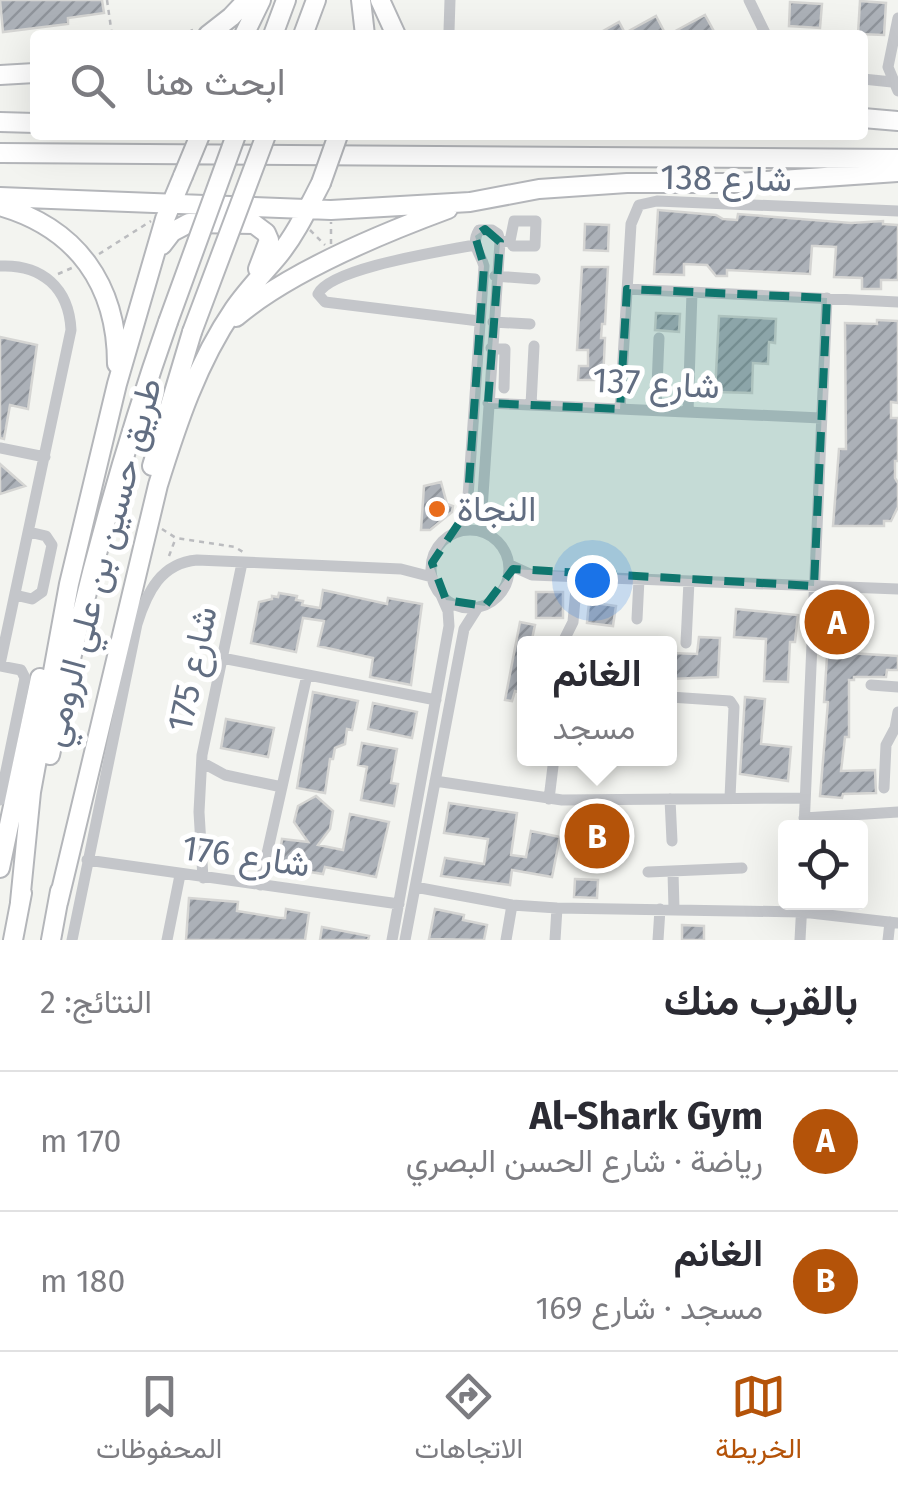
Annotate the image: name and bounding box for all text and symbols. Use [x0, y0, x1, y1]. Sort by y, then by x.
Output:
search box [30, 30, 868, 140]
icon: search [65, 58, 120, 113]
text: ابحث هنا [145, 59, 285, 105]
street label: شارع 138 [660, 156, 792, 203]
street label: شارع 137 [591, 359, 721, 410]
street label: طريق حسين بن علي الرومي [32, 373, 178, 753]
place label: النجاة [457, 488, 536, 530]
marker: النجاة [426, 498, 448, 520]
your location [567, 555, 618, 606]
pin: A [804, 584, 870, 660]
street label: شارع 175 [158, 602, 229, 736]
popup [517, 636, 677, 766]
text: الغانم [552, 650, 642, 696]
text: مسجد [552, 709, 635, 747]
pin: B [564, 798, 630, 874]
map controls [778, 820, 868, 910]
button: locate [778, 820, 868, 910]
street label: شارع 176 [179, 826, 312, 889]
text: بالقرب منك [664, 976, 858, 1026]
text: النتائج: 2 [40, 983, 152, 1021]
text: Al-Shark Gym [530, 1093, 763, 1139]
text: 170 m [40, 1122, 121, 1160]
text: A [816, 1122, 835, 1160]
text: رياضة · شارع الحسن البصري [406, 1142, 763, 1180]
text: الغانم [674, 1230, 763, 1276]
text: 180 m [40, 1262, 125, 1300]
text: B [816, 1262, 835, 1300]
text: مسجد · شارع 169 [535, 1289, 763, 1327]
tab: المحفوظات [96, 1369, 222, 1473]
tab: الاتجاهات [414, 1369, 523, 1473]
tab: الخريطة [715, 1369, 802, 1473]

